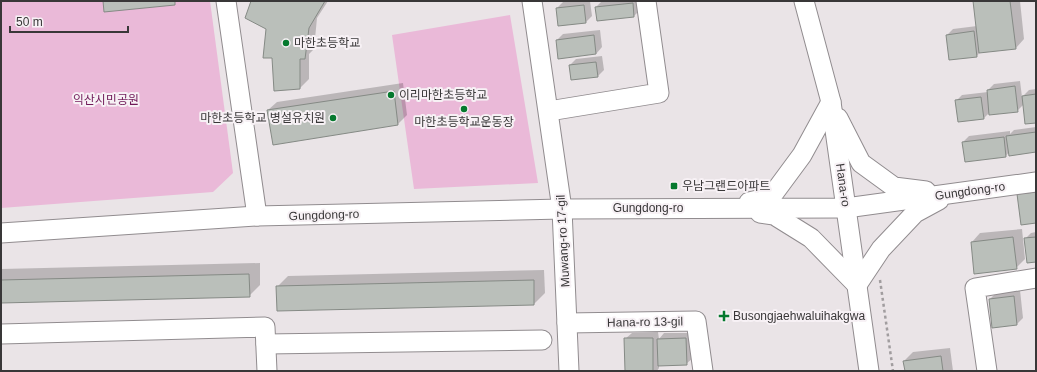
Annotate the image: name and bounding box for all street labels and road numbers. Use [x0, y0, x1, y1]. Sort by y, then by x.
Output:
street label: Hana-ro [833, 163, 853, 208]
street label: Gungdong-ro [934, 179, 1006, 203]
street label: Muwang-ro 17-gil [554, 194, 572, 288]
street label: Gungdong-ro [613, 201, 684, 215]
street label: Gungdong-ro [288, 207, 360, 223]
street label: Hana-ro 13-gil [607, 314, 683, 330]

